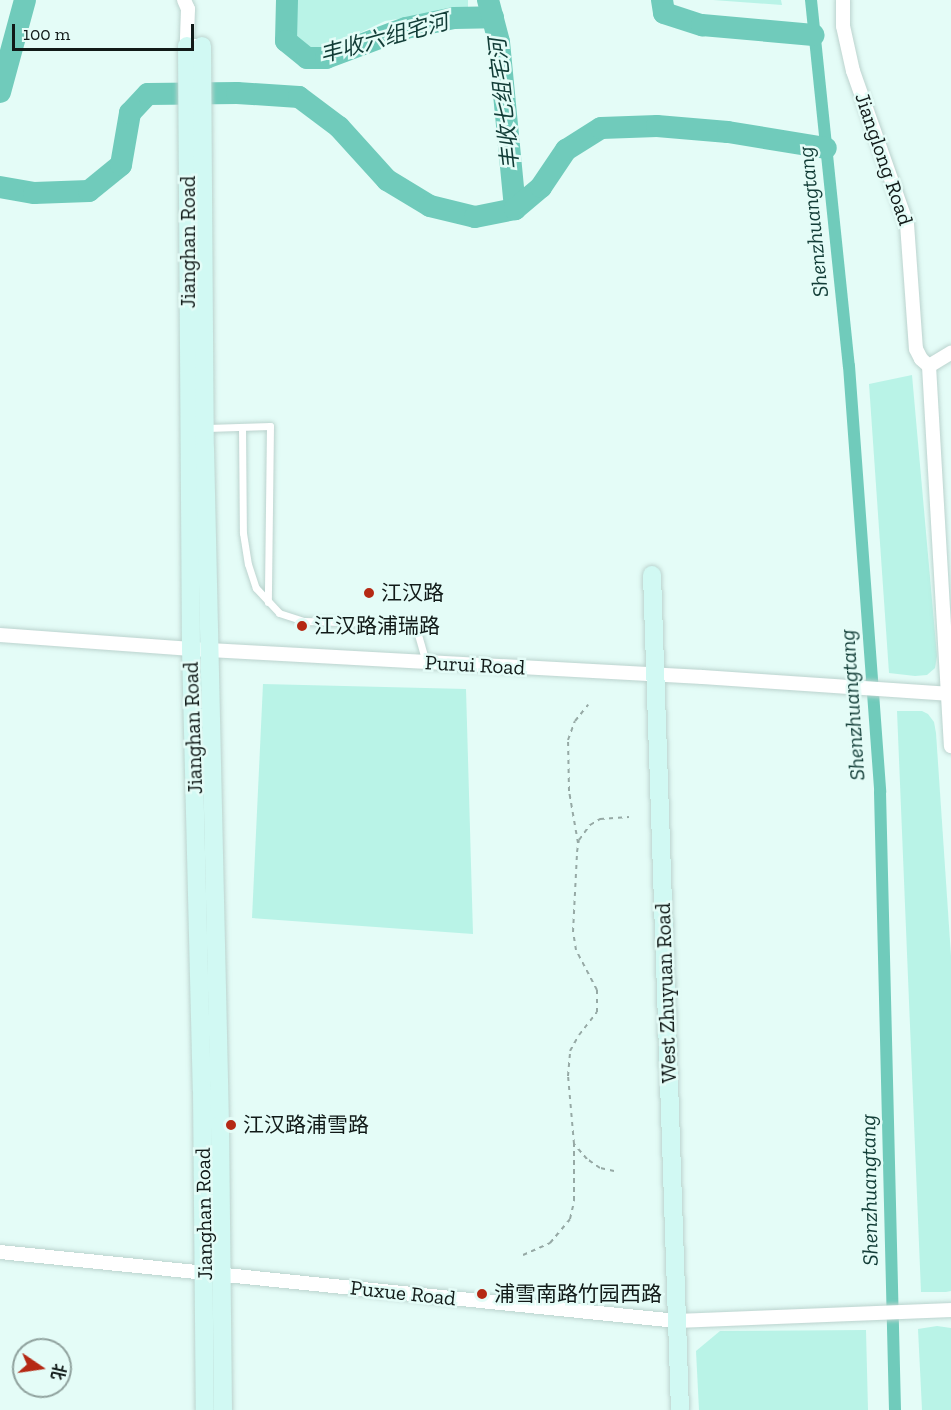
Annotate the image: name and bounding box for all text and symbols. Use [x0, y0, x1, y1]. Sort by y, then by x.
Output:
water label: 丰收六组宅河 [317, 8, 451, 68]
scale bar [15, 12, 196, 50]
text: 100 m [23, 23, 70, 45]
water label: 丰收七组宅河 [484, 37, 524, 171]
street label: Jianglong Road [850, 89, 918, 229]
water label: Shenzhuangtang [792, 145, 834, 299]
street label: Jianghan Road [175, 176, 201, 308]
place label: 江汉路 [381, 580, 444, 606]
marker: 江汉路 [362, 586, 376, 600]
place label: 江汉路浦瑞路 [314, 613, 440, 639]
marker: 江汉路浦瑞路 [295, 619, 309, 633]
water label: Shenzhuangtang [834, 628, 870, 782]
street label: Purui Road [424, 650, 526, 680]
street label: Jianghan Road [178, 661, 208, 795]
street label: West Zhuyuan Road [650, 902, 682, 1084]
place label: 江汉路浦雪路 [243, 1112, 369, 1138]
water label: Shenzhuangtang [854, 1114, 884, 1266]
marker: 江汉路浦雪路 [224, 1118, 238, 1132]
street label: Jianghan Road [190, 1147, 218, 1281]
street label: Puxue Road [349, 1275, 457, 1311]
place label: 浦雪南路竹园西路 [494, 1281, 662, 1307]
marker: 浦雪南路竹园西路 [475, 1287, 489, 1301]
north arrow [12, 1338, 72, 1398]
text: 北 [47, 1362, 69, 1382]

